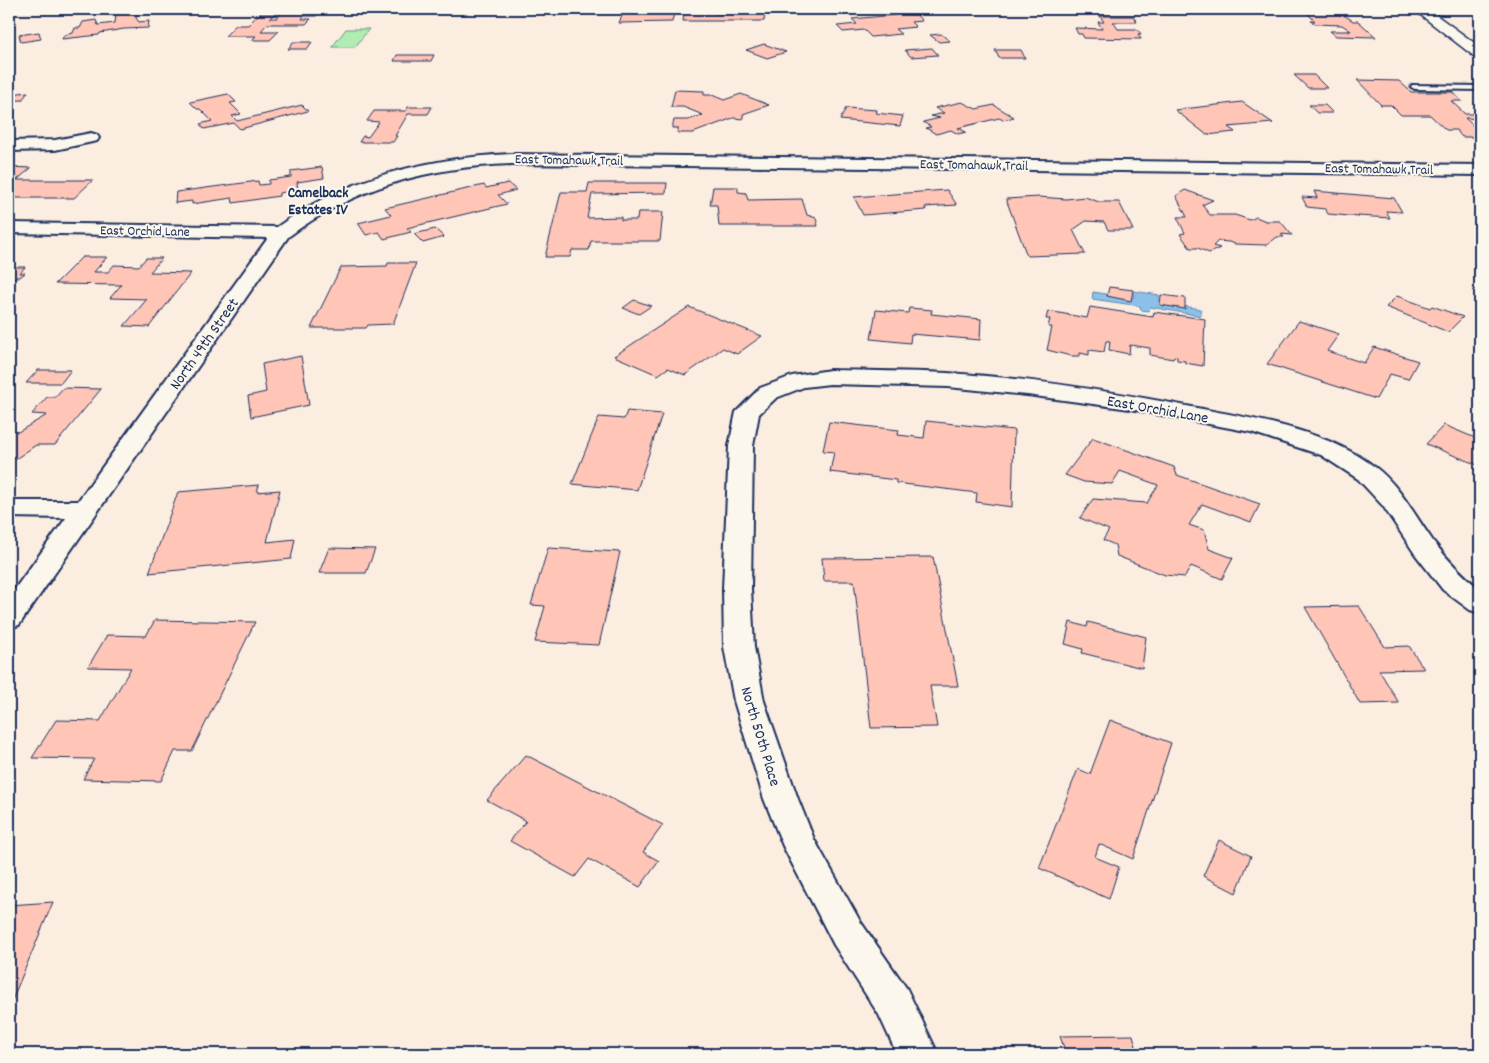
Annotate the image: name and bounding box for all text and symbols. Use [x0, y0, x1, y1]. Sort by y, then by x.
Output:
street label: East Tomahawk Trail [515, 150, 624, 172]
street label: East Tomahawk Trail [920, 155, 1029, 177]
street label: East Tomahawk Trail [1325, 159, 1434, 181]
district label: Camelback Estates IV [288, 183, 349, 222]
street label: East Orchid Lane [100, 221, 190, 243]
street label: North 49th Street [165, 294, 245, 395]
street label: East Orchid Lane [1105, 390, 1210, 431]
street label: North 50th Place [734, 684, 786, 789]

